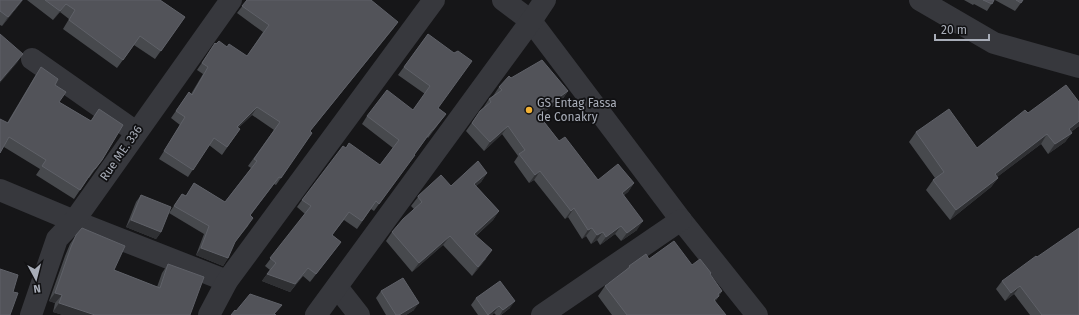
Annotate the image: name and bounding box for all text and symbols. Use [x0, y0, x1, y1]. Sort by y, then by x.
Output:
scale bar [935, 16, 989, 42]
text: 20 m [941, 23, 967, 37]
place label: GS Entag Fassa de Conakry [537, 96, 617, 124]
marker: GS Entag Fassa de Conakry [524, 105, 534, 115]
street label: Rue ME. 336 [97, 123, 145, 183]
north arrow [16, 259, 56, 299]
text: N [33, 282, 42, 295]

